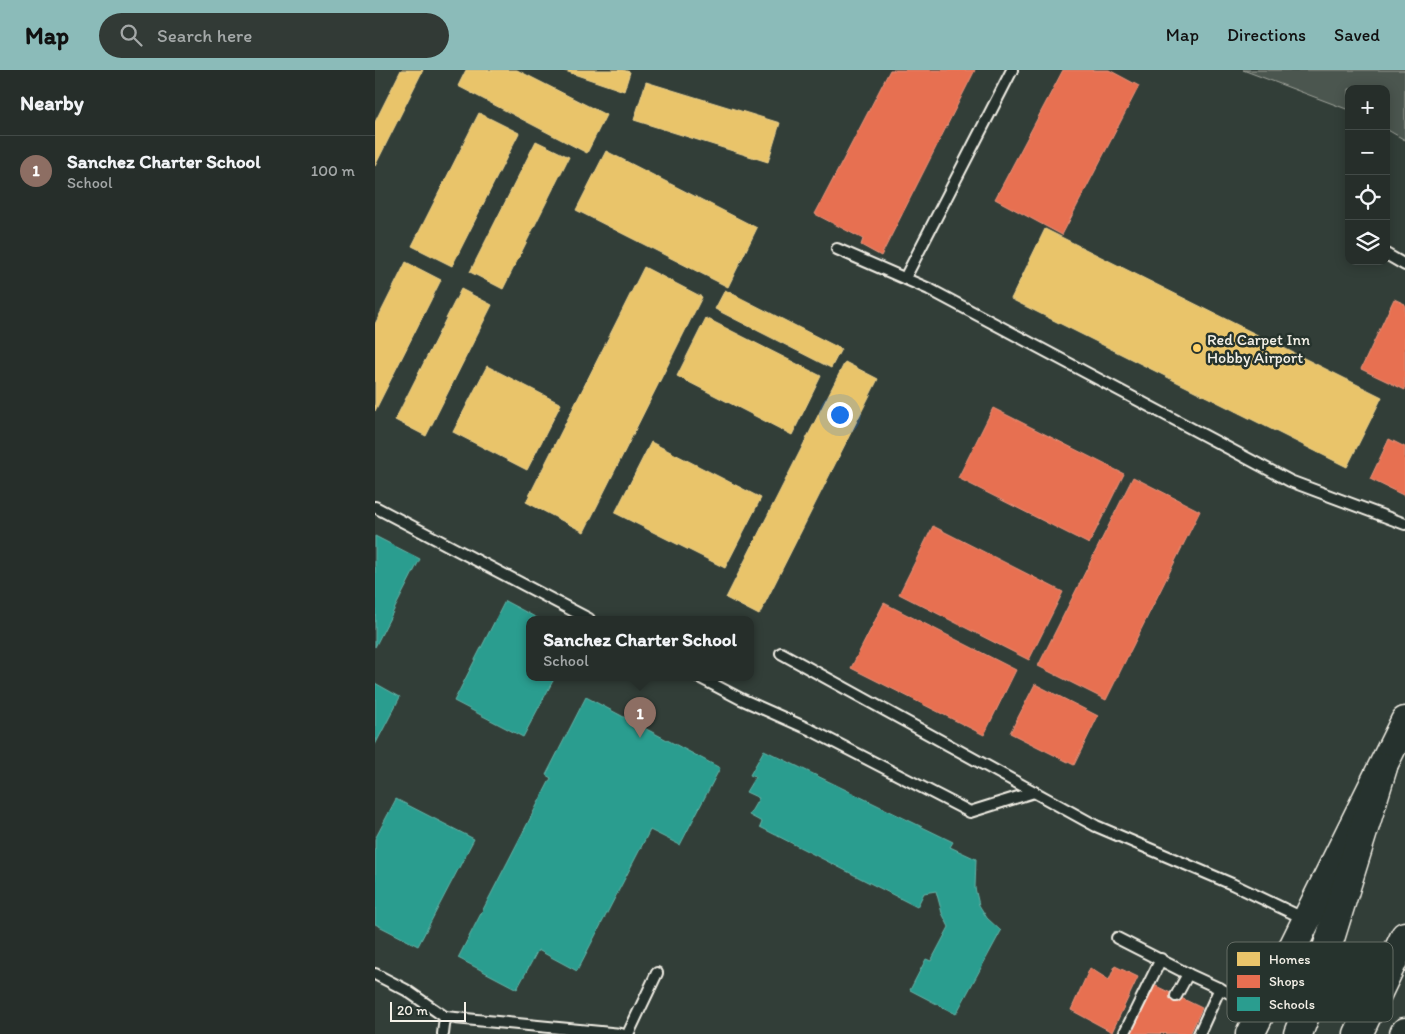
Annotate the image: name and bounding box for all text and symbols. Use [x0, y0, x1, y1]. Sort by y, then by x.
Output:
search box [99, 13, 449, 58]
text: Map [25, 21, 69, 50]
icon: search [117, 21, 145, 49]
text: Search here [157, 24, 252, 47]
text: Map [1166, 24, 1199, 46]
text: Directions [1227, 24, 1306, 46]
text: Saved [1334, 24, 1380, 46]
map controls [1345, 85, 1390, 265]
button: + [1345, 85, 1390, 130]
text: Nearby [20, 90, 84, 115]
button: − [1345, 130, 1390, 175]
text: Sanchez Charter School [67, 150, 261, 173]
text: 1 [32, 161, 40, 180]
text: 100 m [311, 161, 355, 180]
text: School [67, 173, 113, 192]
button: locate [1345, 175, 1390, 220]
button: layers [1345, 220, 1390, 265]
place label: Red Carpet Inn Hobby Airport [1207, 330, 1310, 367]
marker: Red Carpet Inn Hobby Airport [1191, 342, 1203, 354]
your location [827, 402, 853, 428]
popup [526, 616, 754, 681]
text: Sanchez Charter School [543, 628, 737, 651]
text: School [543, 651, 589, 670]
pin: 1 [624, 697, 656, 738]
legend [1227, 942, 1393, 1022]
text: Homes [1269, 951, 1311, 968]
text: Shops [1269, 973, 1305, 990]
text: Schools [1269, 996, 1315, 1013]
scale bar [390, 999, 466, 1022]
text: 20 m [397, 1002, 428, 1019]

